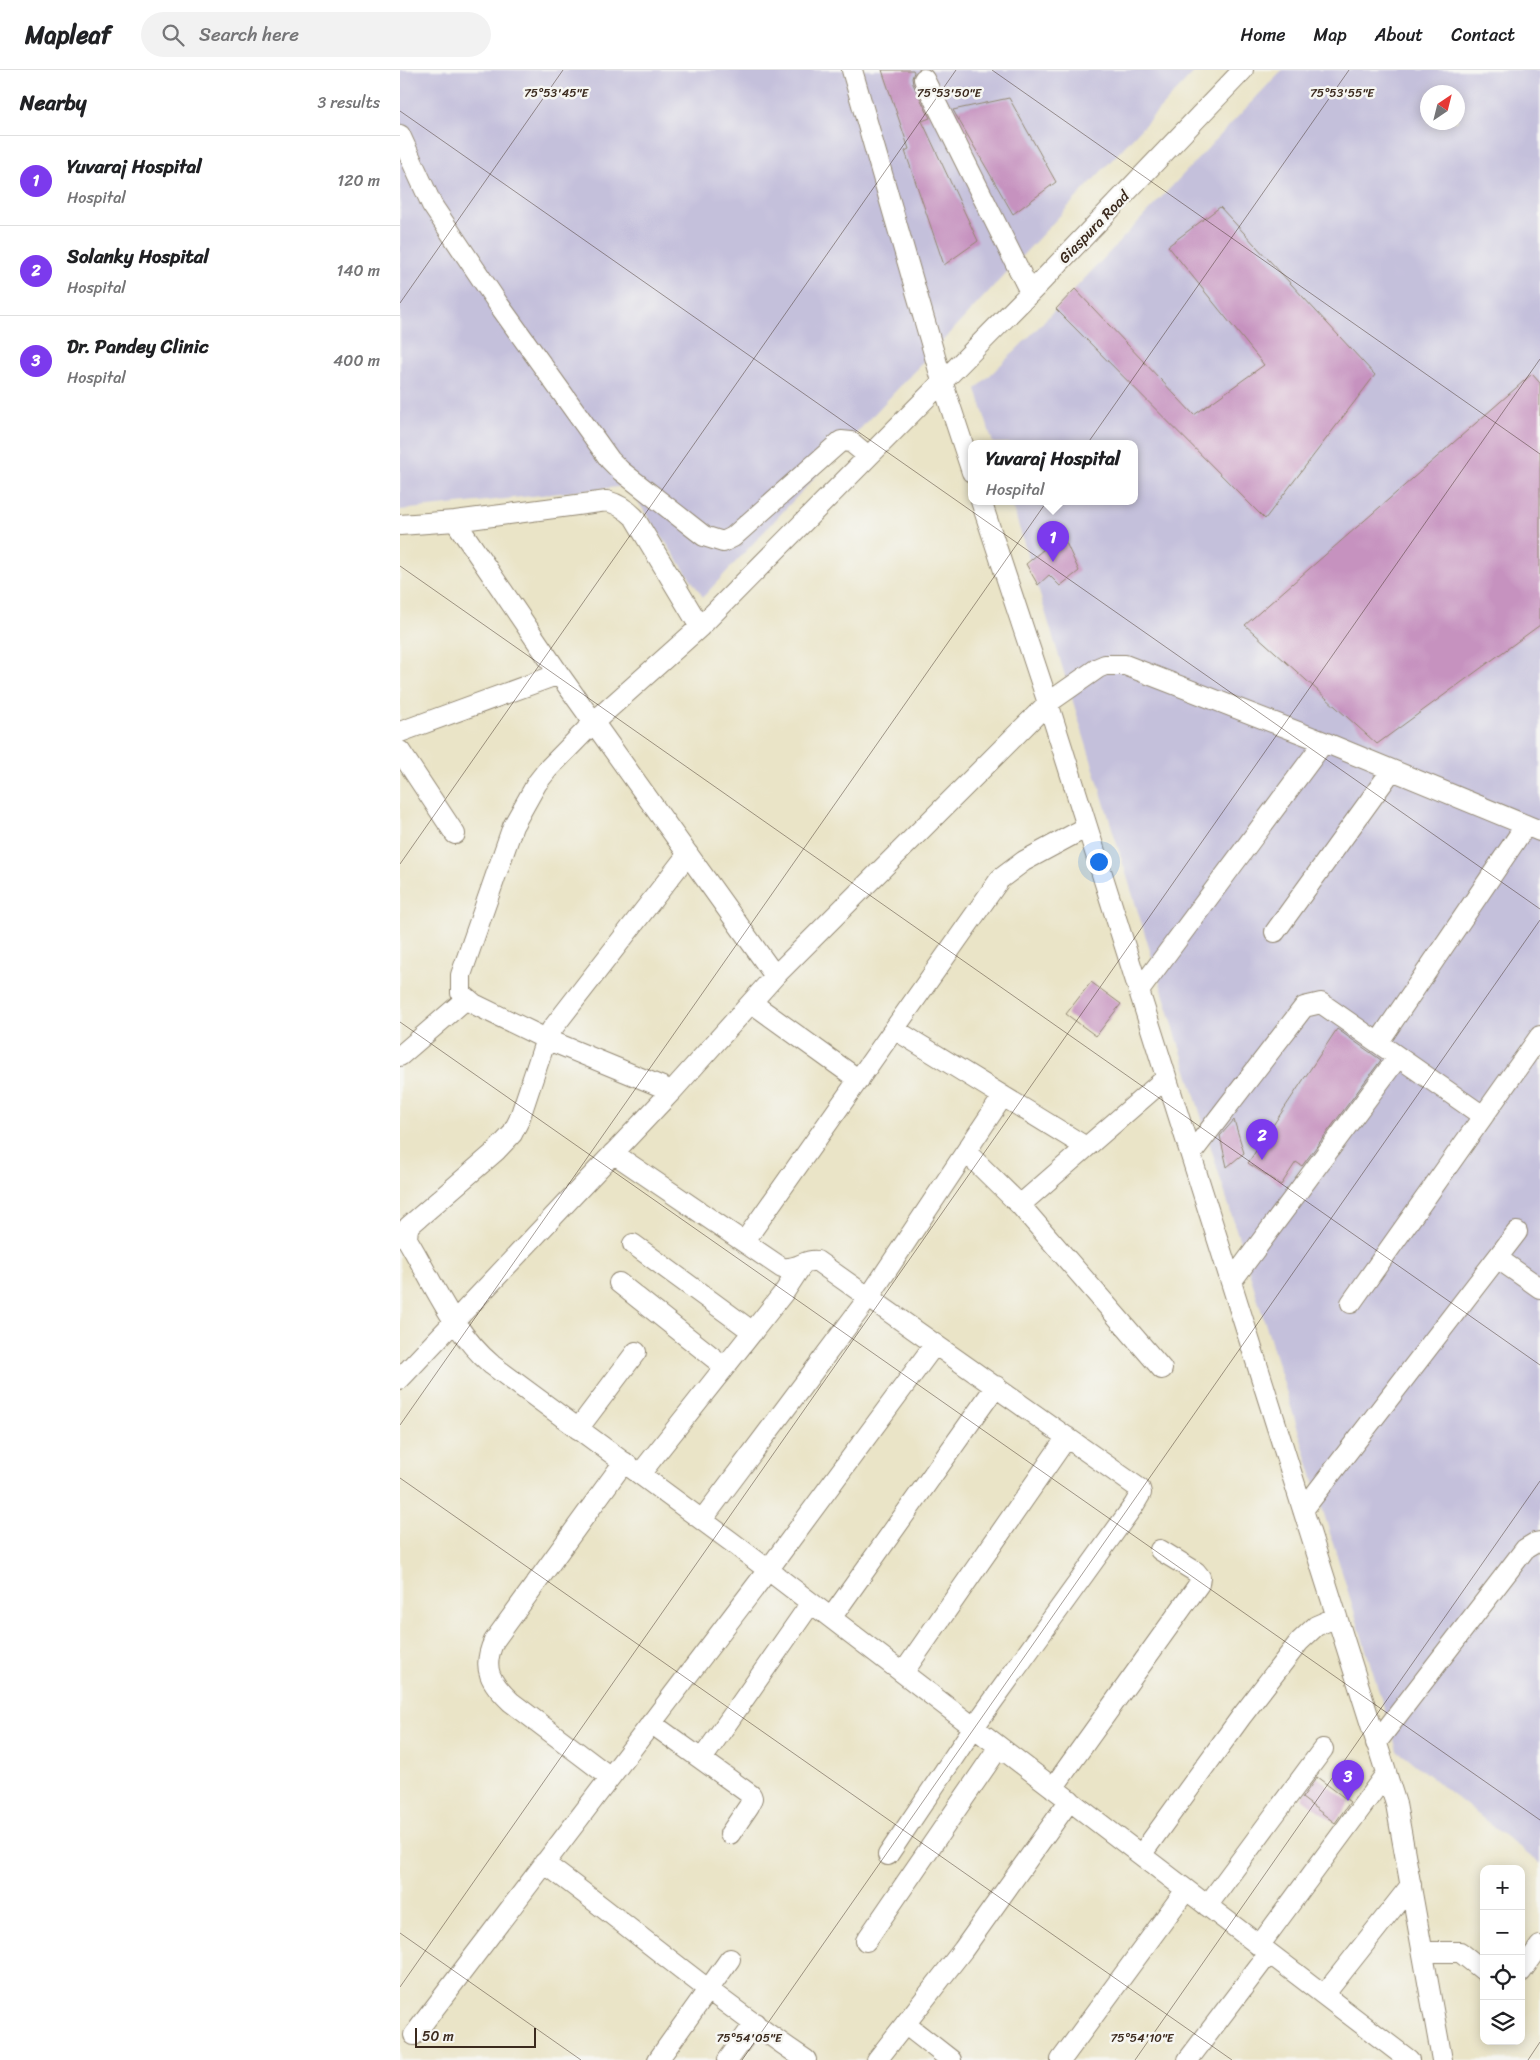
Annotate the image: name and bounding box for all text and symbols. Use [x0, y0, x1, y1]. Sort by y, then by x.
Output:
search box [141, 12, 491, 57]
text: Mapleaf [25, 14, 111, 56]
text: Search here [199, 18, 299, 51]
text: Home [1241, 19, 1286, 51]
text: Map [1314, 19, 1347, 51]
text: About [1375, 19, 1423, 51]
text: Contact [1451, 19, 1515, 51]
icon: search [159, 21, 187, 49]
text: 75°53'45"E [524, 82, 589, 104]
text: 75°53'50"E [917, 82, 982, 104]
text: 75°53'55"E [1310, 82, 1375, 104]
text: Nearby [20, 84, 86, 122]
north arrow [1420, 85, 1465, 130]
text: 3 results [317, 88, 380, 117]
text: Yuvaraj Hospital [67, 150, 202, 183]
text: 1 [33, 166, 39, 195]
text: 120 m [337, 166, 380, 195]
text: Hospital [67, 183, 126, 212]
street label: Giaspura Road [1052, 184, 1137, 270]
text: Solanky Hospital [67, 240, 209, 273]
text: 2 [31, 256, 41, 285]
text: 140 m [337, 256, 380, 285]
text: Hospital [67, 273, 126, 302]
text: Dr. Pandey Clinic [67, 330, 208, 363]
text: 3 [32, 346, 40, 375]
text: 400 m [333, 346, 380, 375]
text: Hospital [67, 363, 126, 392]
popup [968, 440, 1138, 505]
text: Yuvaraj Hospital [986, 442, 1120, 475]
text: Hospital [986, 475, 1044, 504]
pin: 1 [1037, 521, 1069, 562]
your location [1086, 849, 1112, 875]
pin: 2 [1246, 1119, 1278, 1160]
pin: 3 [1332, 1760, 1364, 1801]
map controls [1480, 1865, 1525, 2045]
button: + [1480, 1865, 1525, 1910]
button: − [1480, 1910, 1525, 1955]
button: locate [1480, 1955, 1525, 2000]
button: layers [1480, 2000, 1525, 2045]
text: 50 m [422, 2024, 454, 2049]
scale bar [415, 2025, 536, 2048]
text: 75°54'05"E [716, 2027, 783, 2049]
text: 75°54'10"E [1111, 2027, 1175, 2049]

